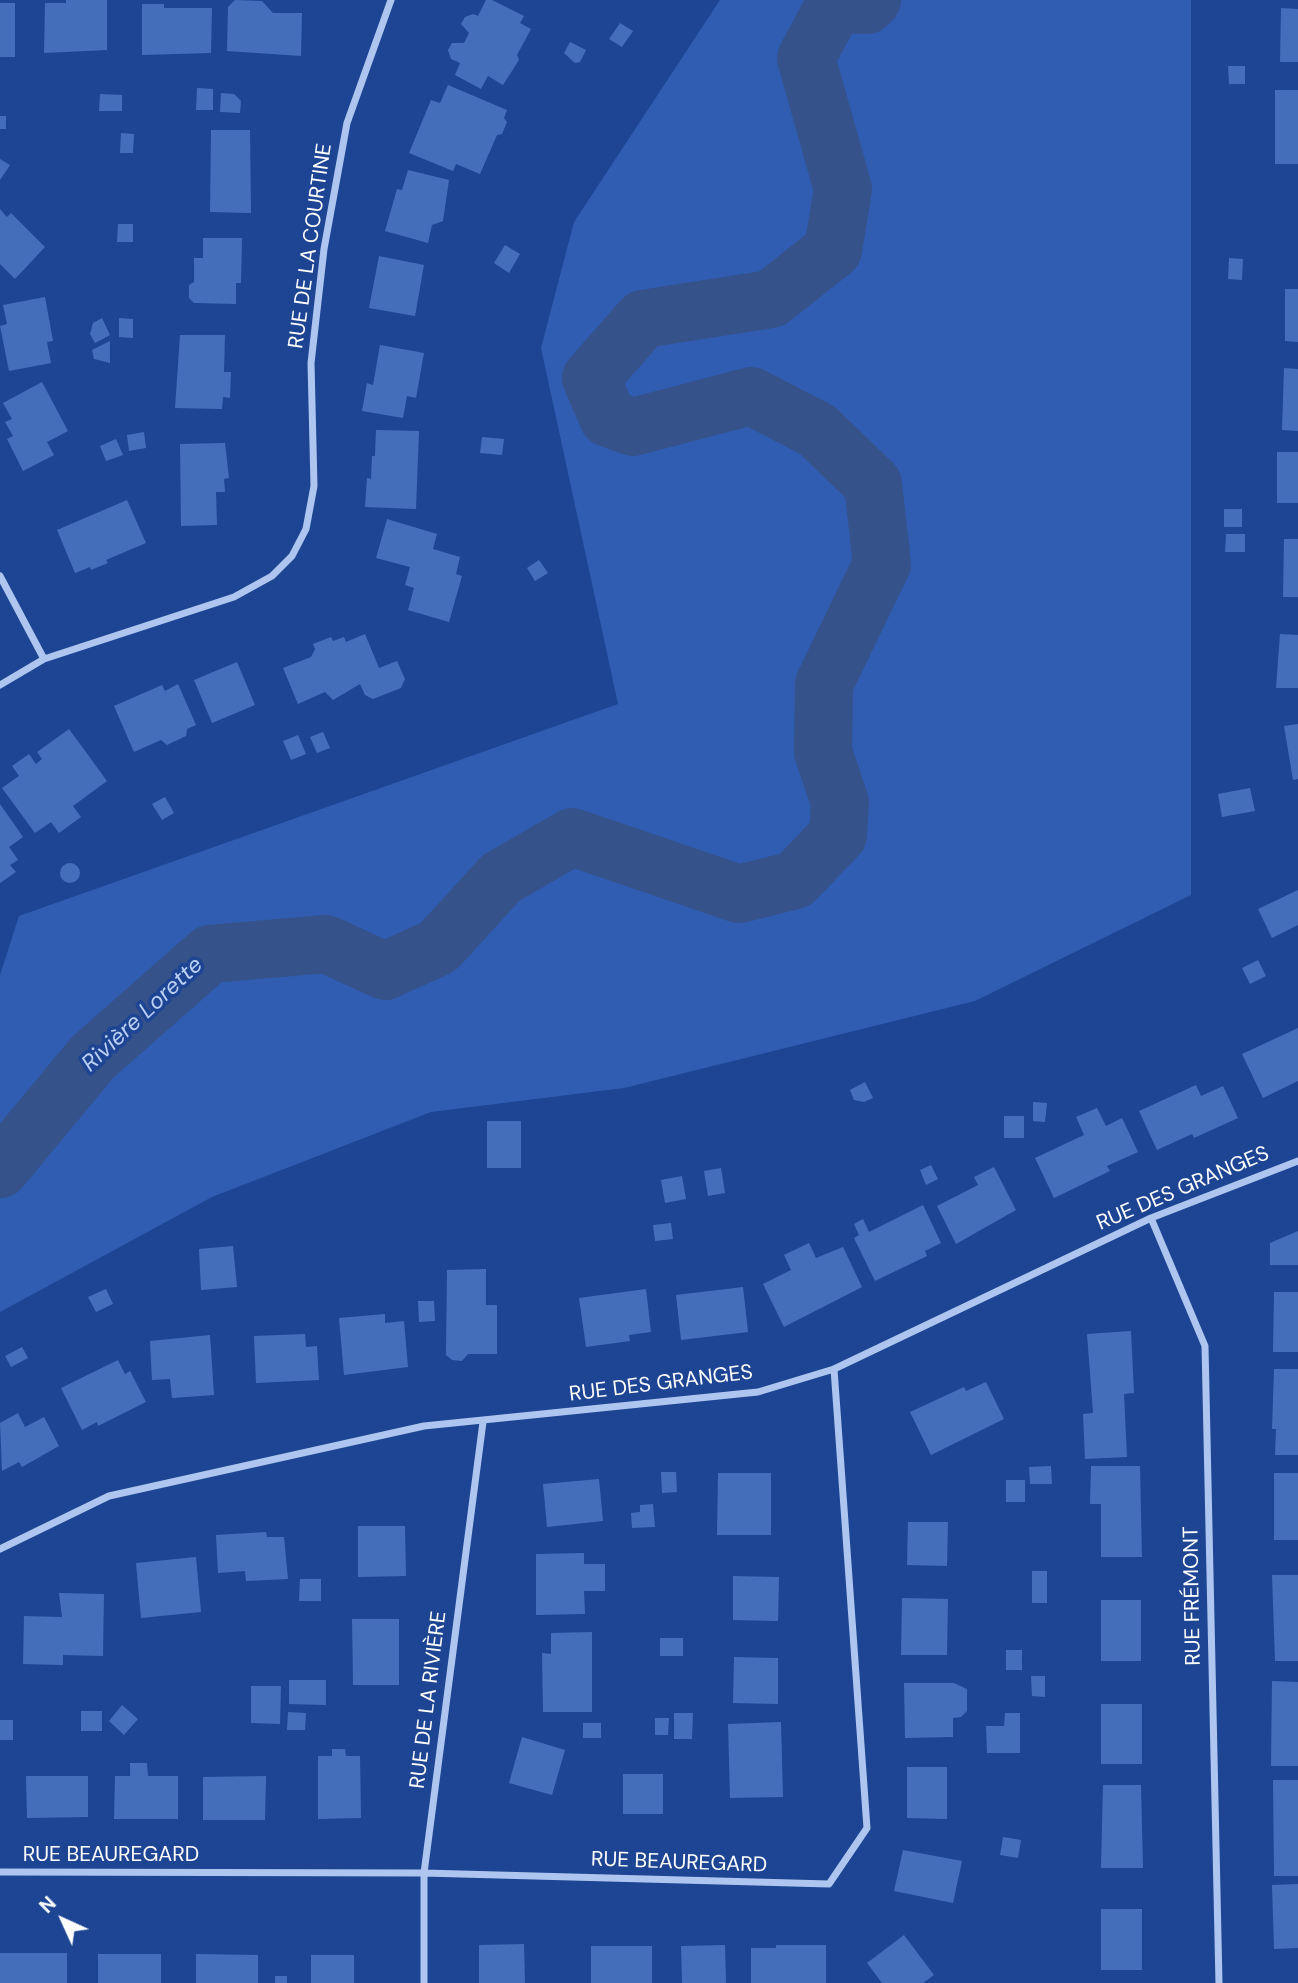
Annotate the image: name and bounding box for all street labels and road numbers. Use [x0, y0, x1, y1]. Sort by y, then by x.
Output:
street label: RUE DE LA COURTINE [284, 142, 338, 350]
street label: RUE DES GRANGES [1093, 1141, 1273, 1237]
street label: RUE DES GRANGES [568, 1360, 754, 1408]
street label: RUE FRÉMONT [1179, 1526, 1207, 1666]
street label: RUE DE LA RIVIÈRE [406, 1610, 452, 1790]
street label: RUE BEAUREGARD [23, 1842, 199, 1868]
street label: RUE BEAUREGARD [590, 1847, 768, 1879]

